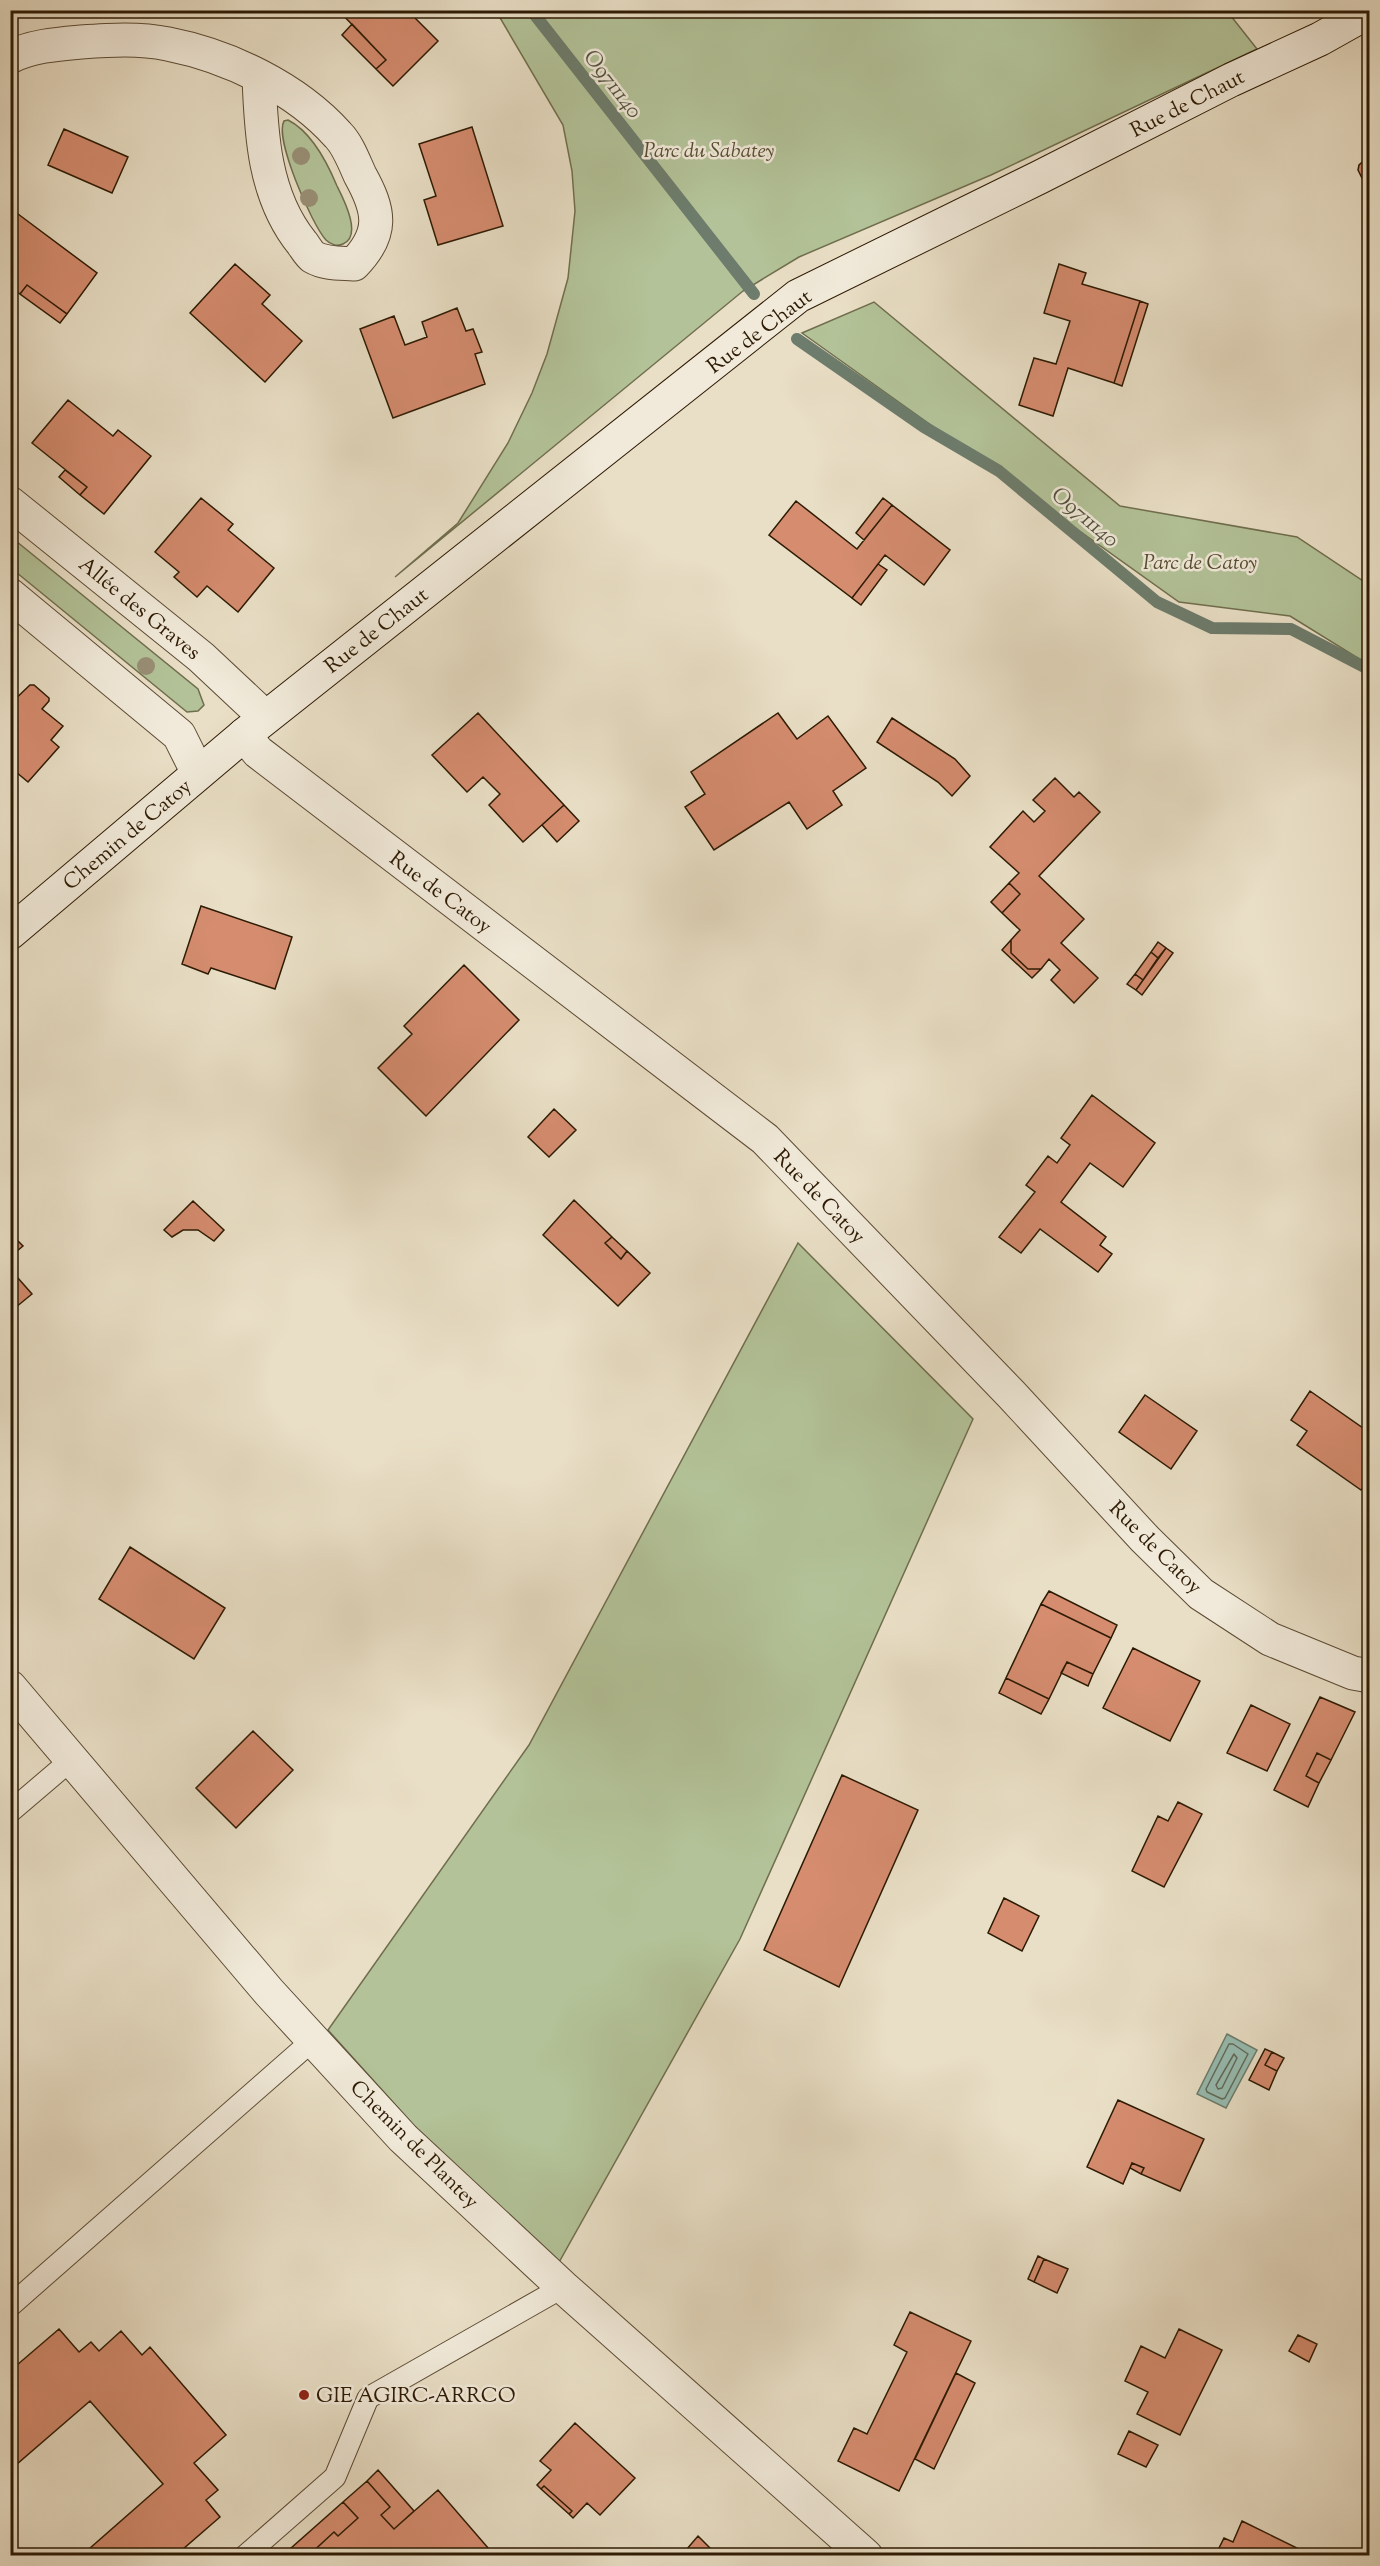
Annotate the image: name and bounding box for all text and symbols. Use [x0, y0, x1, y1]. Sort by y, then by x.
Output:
water label: O9711140 [574, 44, 649, 126]
street label: Rue de Chaut [1126, 63, 1250, 146]
park label: Parc du Sabatey [644, 137, 774, 167]
street label: Rue de Chaut [701, 283, 819, 382]
water label: O9711140 [1043, 480, 1125, 556]
park label: Parc de Catoy [1143, 549, 1257, 579]
street label: Allée des Graves [71, 551, 206, 668]
street label: Rue de Chaut [319, 581, 436, 682]
street label: Chemin de Catoy [58, 772, 199, 898]
street label: Rue de Catoy [382, 845, 498, 942]
street label: Rue de Catoy [766, 1143, 872, 1252]
street label: Rue de Catoy [1101, 1495, 1208, 1602]
street label: Chemin de Plantey [342, 2074, 485, 2217]
place label: GIE AGIRC-ARRCO [316, 2382, 516, 2412]
marker: GIE AGIRC-ARRCO [297, 2388, 311, 2402]

